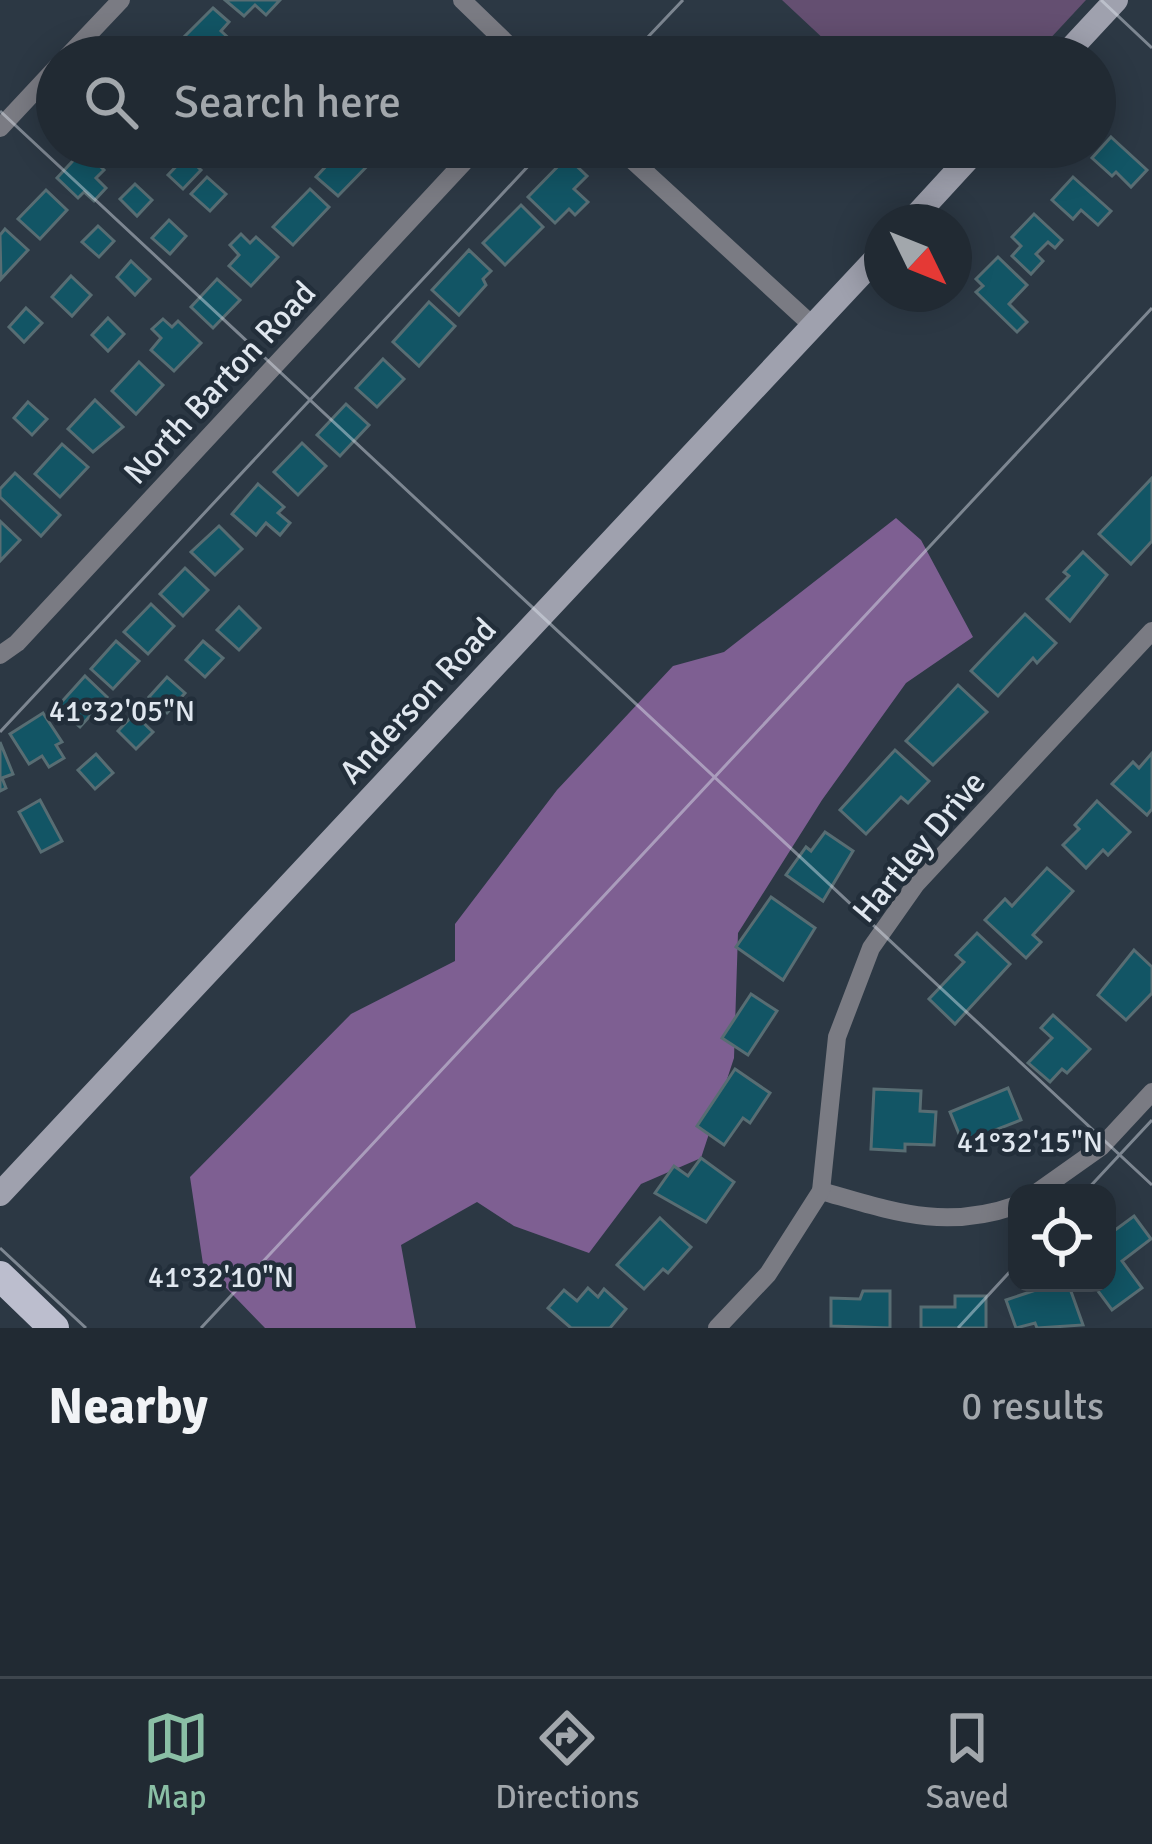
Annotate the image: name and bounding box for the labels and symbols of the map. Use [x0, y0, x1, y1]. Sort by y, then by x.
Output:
north arrow [864, 204, 972, 312]
street label: North Barton Road [115, 273, 325, 493]
street label: Anderson Road [331, 610, 505, 792]
text: 41°32'05"N [49, 693, 195, 730]
street label: Hartley Drive [844, 763, 994, 931]
text: 41°32'15"N [957, 1124, 1103, 1161]
text: 41°32'10"N [148, 1259, 294, 1296]

